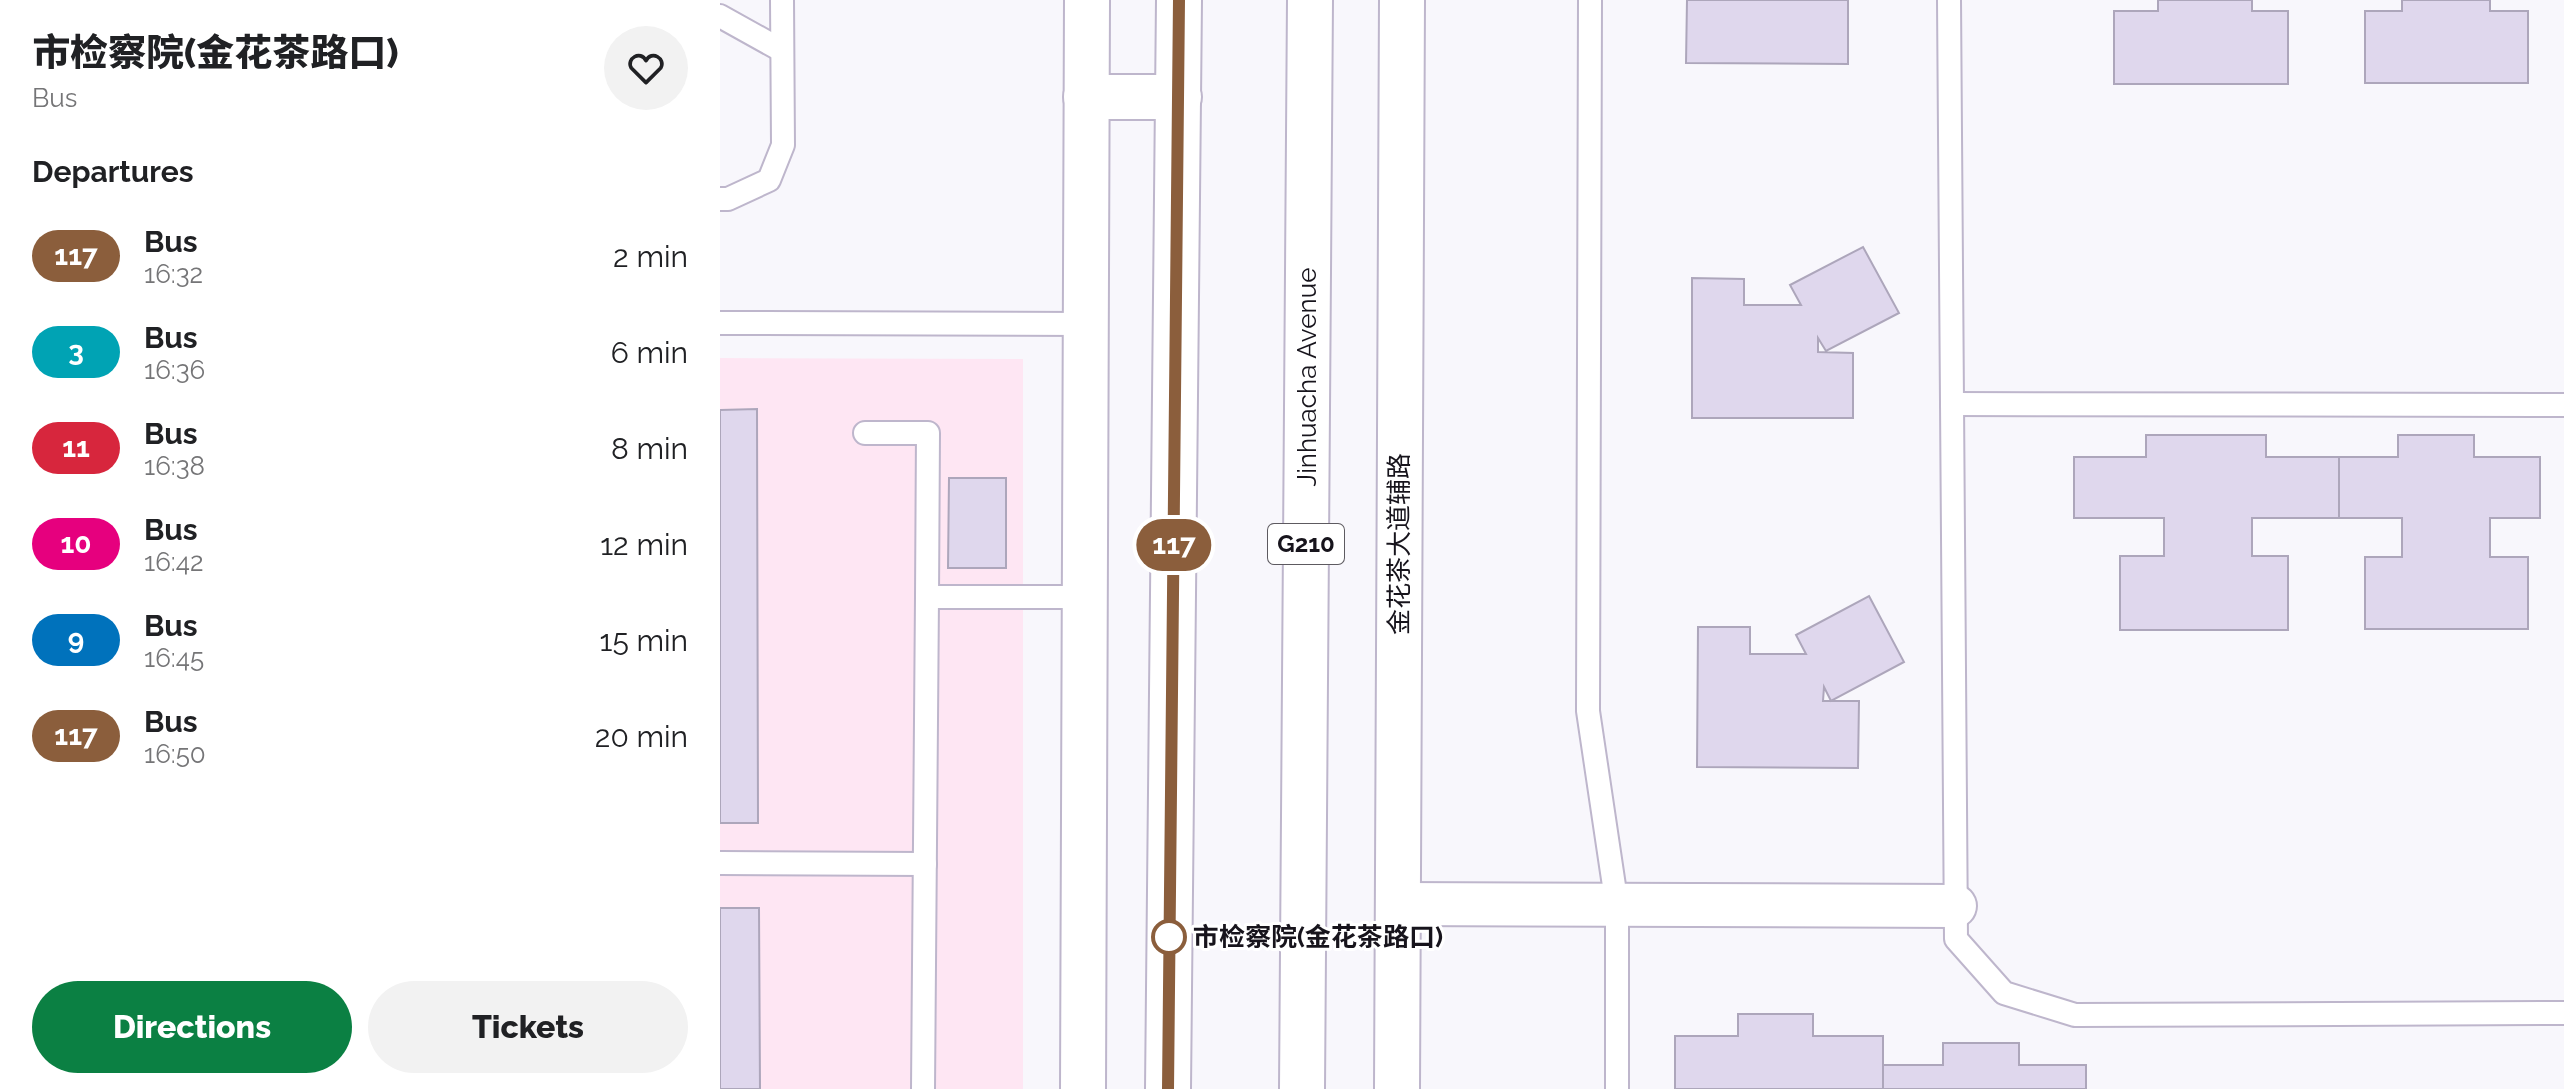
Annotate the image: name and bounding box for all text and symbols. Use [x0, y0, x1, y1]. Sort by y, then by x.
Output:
button: heart [604, 26, 688, 110]
text: 市检察院(金花茶路口) [32, 30, 399, 75]
text: Bus [32, 83, 77, 113]
text: Departures [32, 154, 194, 189]
text: Bus [144, 224, 198, 259]
text: 117 [54, 239, 98, 272]
text: 2 min [613, 239, 688, 274]
text: 16:32 [144, 259, 203, 289]
street label: Jinhuacha Avenue [1292, 268, 1322, 486]
text: Bus [144, 320, 198, 355]
text: 3 [68, 335, 84, 368]
text: 6 min [611, 335, 688, 370]
text: 16:36 [144, 355, 205, 385]
text: Bus [144, 416, 198, 451]
text: 11 [62, 431, 90, 464]
text: 8 min [611, 431, 688, 466]
text: 16:38 [144, 451, 205, 481]
street label: 金花茶大道辅路 [1384, 453, 1414, 635]
text: Bus [144, 512, 198, 547]
line badge: 117 [1128, 519, 1220, 571]
road number: G210 [1268, 524, 1344, 564]
text: 10 [60, 527, 92, 560]
text: 12 min [600, 527, 688, 562]
text: 117 [1152, 528, 1196, 561]
text: 16:42 [144, 547, 203, 577]
text: Bus [144, 608, 198, 643]
text: 9 [68, 623, 84, 656]
text: 15 min [600, 623, 688, 658]
text: 16:45 [144, 643, 204, 673]
text: Bus [144, 704, 198, 739]
text: 117 [54, 719, 98, 752]
text: 20 min [595, 719, 688, 754]
text: 16:50 [144, 739, 206, 769]
marker: 市检察院(金花茶路口) [1152, 920, 1186, 954]
place label: 市检察院(金花茶路口) [1193, 922, 1443, 952]
button: Directions [32, 981, 352, 1073]
button: Tickets [368, 981, 688, 1073]

